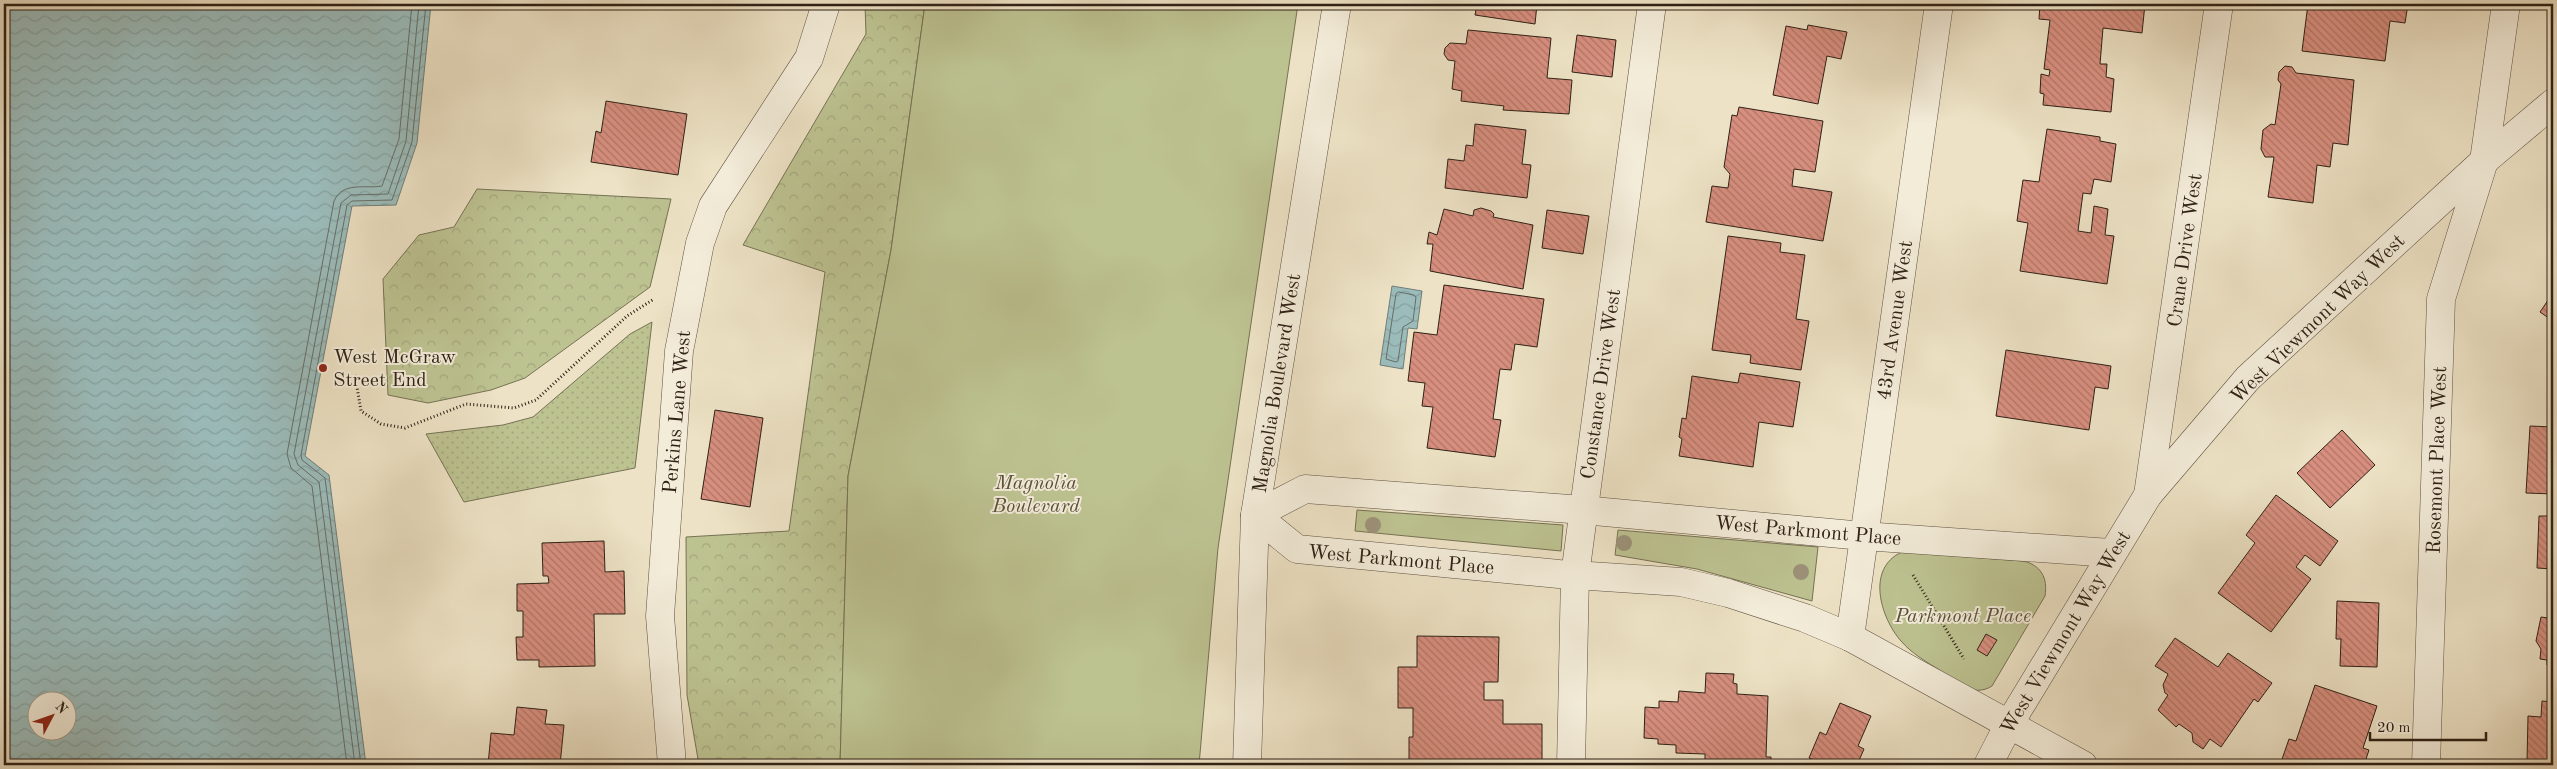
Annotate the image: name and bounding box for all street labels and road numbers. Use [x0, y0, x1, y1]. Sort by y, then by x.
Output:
street label: Crane Drive West [2165, 172, 2207, 328]
street label: West Viewmont Way West [2227, 231, 2409, 408]
street label: 43rd Avenue West [1875, 239, 1917, 401]
street label: Magnolia Boulevard West [1251, 272, 1305, 494]
street label: Constance Drive West [1579, 288, 1625, 481]
street label: Perkins Lane West [661, 330, 695, 495]
street label: Rosemont Place West [2425, 366, 2451, 554]
street label: West Parkmont Place [1714, 514, 1902, 550]
street label: West Viewmont Way West [1998, 528, 2135, 738]
street label: West Parkmont Place [1307, 543, 1495, 579]

